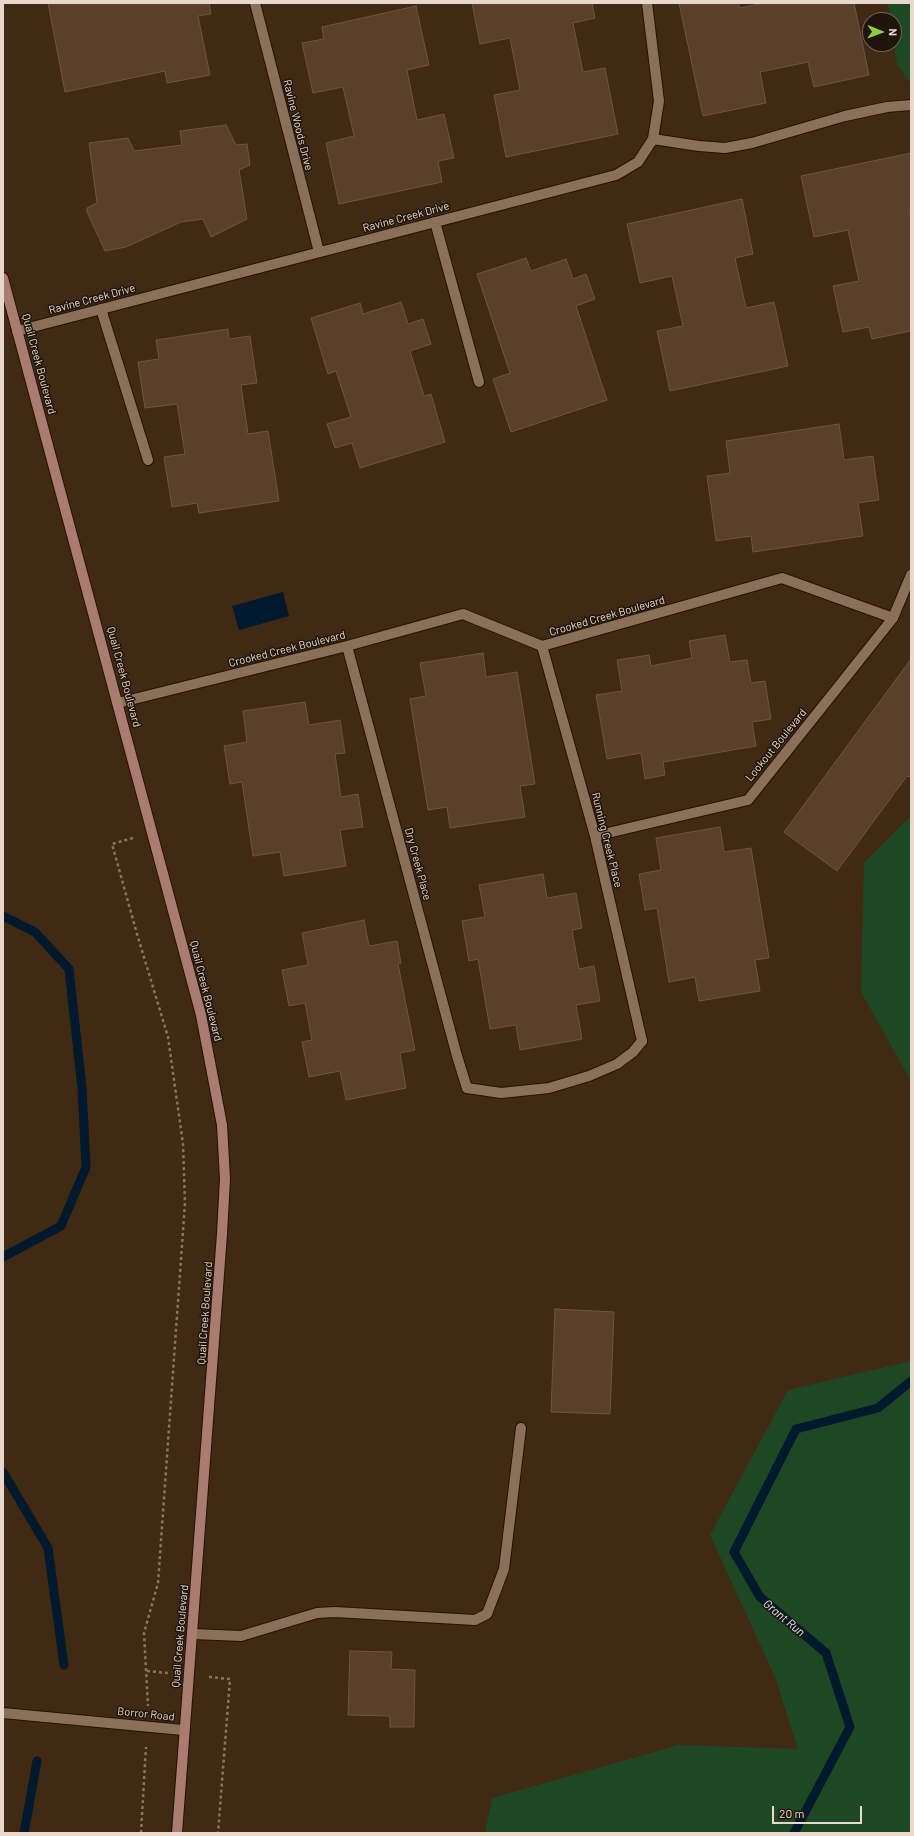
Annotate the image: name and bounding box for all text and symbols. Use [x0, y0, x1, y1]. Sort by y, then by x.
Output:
north arrow [862, 12, 902, 52]
text: N [887, 28, 900, 36]
street label: Ravine Woods Drive [280, 78, 316, 172]
street label: Ravine Creek Drive [361, 199, 451, 235]
street label: Ravine Creek Drive [47, 281, 137, 317]
street label: Quail Creek Boulevard [19, 312, 59, 416]
street label: Crooked Creek Boulevard [548, 593, 666, 639]
street label: Quail Creek Boulevard [104, 625, 144, 729]
street label: Crooked Creek Boulevard [227, 628, 347, 670]
street label: Lookout Boulevard [743, 706, 809, 784]
street label: Running Creek Place [589, 791, 625, 889]
street label: Dry Creek Place [402, 826, 434, 902]
street label: Quail Creek Boulevard [187, 939, 225, 1043]
street label: Quail Creek Boulevard [195, 1261, 215, 1365]
street label: Quail Creek Boulevard [169, 1584, 191, 1688]
water label: Grant Run [760, 1596, 808, 1640]
street label: Borror Road [117, 1704, 175, 1724]
scale bar [774, 1798, 864, 1824]
text: 20 m [779, 1806, 805, 1820]

